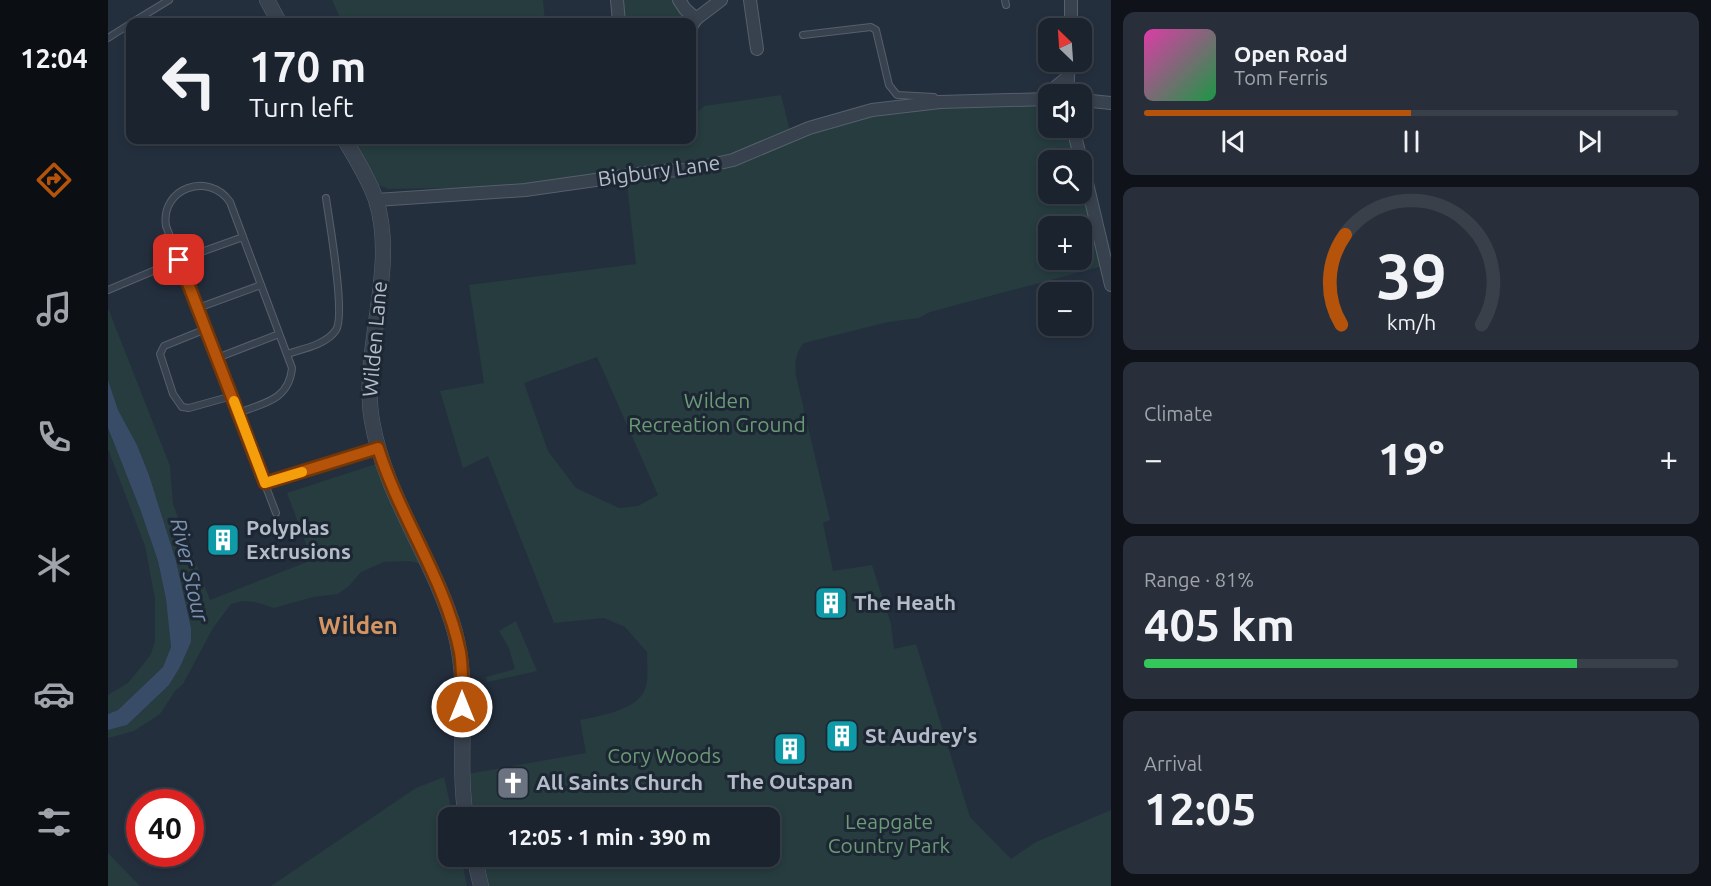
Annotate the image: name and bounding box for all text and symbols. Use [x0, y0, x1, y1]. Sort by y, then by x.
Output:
north arrow [1038, 18, 1092, 72]
map controls [1038, 18, 1092, 336]
text: Open Road [1234, 41, 1348, 66]
icon: left [150, 42, 228, 120]
text: 12:04 [20, 43, 88, 73]
text: 170 m [249, 43, 366, 90]
text: Tom Ferris [1234, 66, 1328, 89]
button: sound [1038, 84, 1092, 138]
text: Turn left [249, 92, 353, 122]
icon: previous [1217, 125, 1250, 158]
icon: pause [1395, 125, 1428, 158]
icon: next [1573, 125, 1606, 158]
street label: Bigbury Lane [596, 150, 722, 190]
button: search [1038, 150, 1092, 204]
icon: directions [33, 159, 75, 201]
button: + [1038, 216, 1092, 270]
pin [153, 234, 204, 285]
text: 39 [1376, 241, 1446, 311]
icon: arrive [162, 243, 195, 276]
street label: Wilden Lane [357, 280, 391, 398]
button: − [1038, 282, 1092, 336]
icon: music [33, 288, 75, 330]
text: km/h [1386, 311, 1436, 335]
park label: Wilden Recreation Ground [628, 388, 806, 436]
text: Climate [1144, 402, 1213, 425]
icon: phone [33, 416, 75, 458]
text: 19° [1378, 433, 1444, 484]
text: − [1144, 440, 1163, 477]
text: + [1659, 440, 1678, 477]
place label: Polyplas Extrusions [246, 515, 351, 563]
water label: River Stour [166, 516, 215, 625]
building icon: Polyplas Extrusions [205, 522, 241, 558]
icon: climate [33, 544, 75, 586]
text: Range · 81% [1144, 568, 1254, 591]
building icon: The Heath [813, 585, 849, 621]
place label: The Heath [854, 590, 956, 614]
text: 405 km [1144, 599, 1295, 650]
district label: Wilden [318, 612, 398, 639]
icon: car [33, 673, 75, 715]
position arrow [430, 675, 494, 739]
building icon: St Audrey's [824, 718, 860, 754]
place label: St Audrey's [865, 723, 977, 747]
building icon: The Outspan [772, 731, 808, 767]
park label: Cory Woods [607, 743, 721, 767]
text: Arrival [1144, 752, 1202, 775]
church icon: All Saints Church [495, 765, 531, 801]
place label: The Outspan [727, 769, 853, 793]
place label: All Saints Church [536, 770, 703, 794]
text: 12:05 [1144, 783, 1257, 834]
speed limit sign: 40 [126, 789, 204, 867]
icon: filters [33, 801, 75, 843]
park label: Leapgate Country Park [828, 809, 951, 857]
text: 12:05 · 1 min · 390 m [507, 824, 711, 849]

